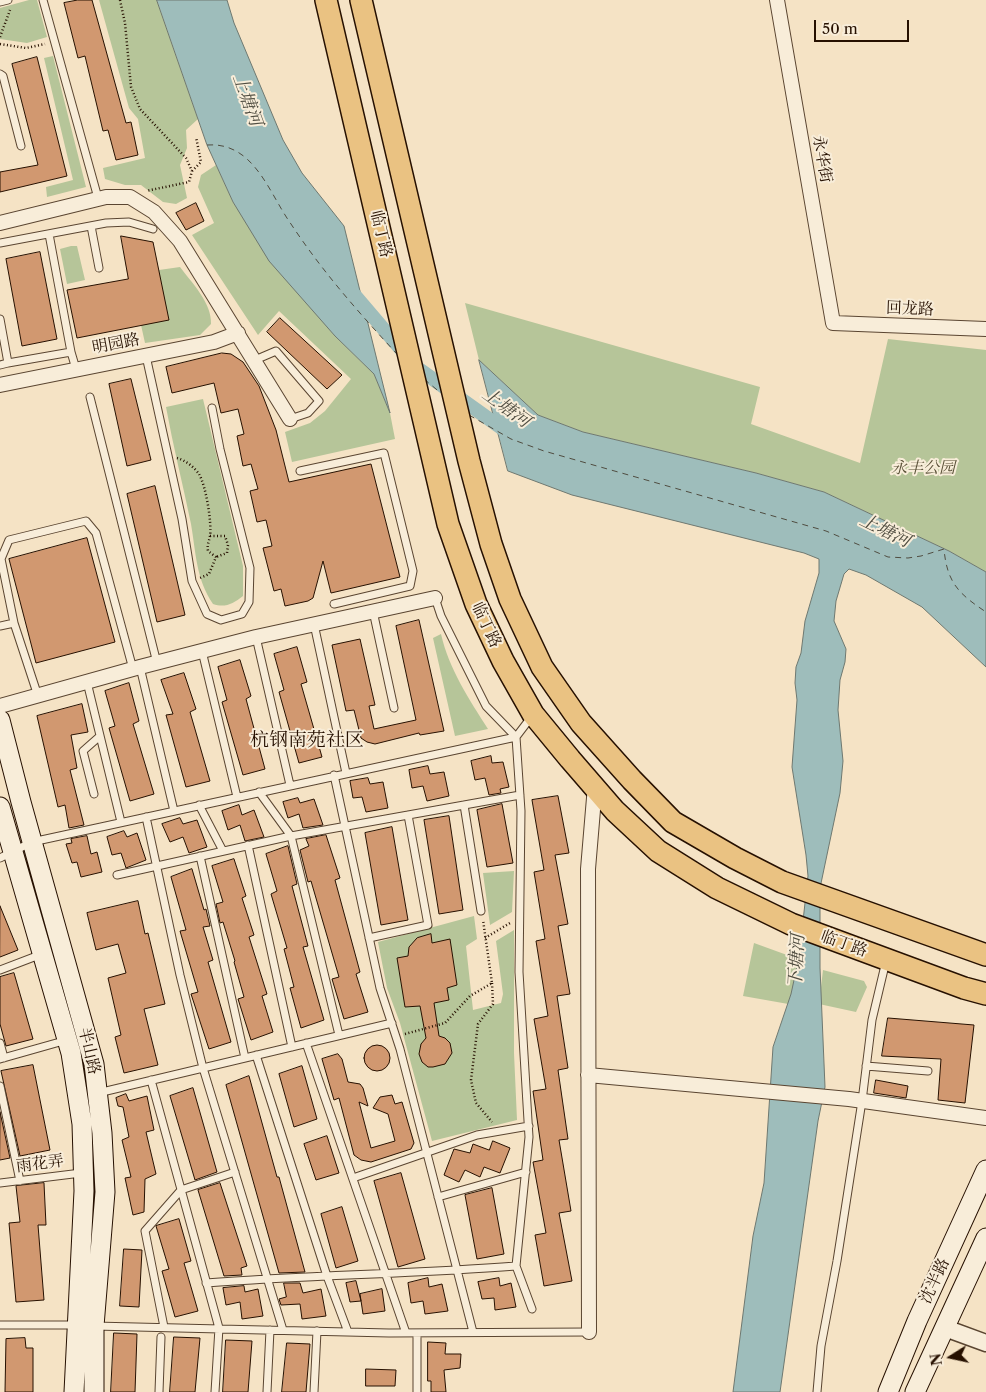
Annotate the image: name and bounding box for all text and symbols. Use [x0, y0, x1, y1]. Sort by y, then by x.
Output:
scale bar [816, 10, 911, 42]
text: 50 m [822, 19, 858, 38]
water label: 上塘河 [228, 71, 266, 129]
street label: 永华街 [808, 134, 836, 184]
street label: 临丁路 [366, 208, 396, 260]
street label: 回龙路 [886, 299, 934, 319]
street label: 明园路 [91, 330, 141, 358]
water label: 上塘河 [478, 383, 534, 433]
park label: 永丰公园 [891, 458, 955, 478]
water label: 上塘河 [856, 509, 914, 553]
street label: 临丁路 [467, 599, 505, 651]
district label: 杭钢南苑社区 [250, 730, 364, 752]
street label: 临丁路 [818, 927, 870, 961]
water label: 下塘河 [785, 933, 809, 989]
street label: 半山路 [74, 1025, 104, 1077]
street label: 雨花弄 [15, 1152, 65, 1176]
street label: 沈半路 [916, 1255, 954, 1307]
north arrow [926, 1332, 976, 1382]
text: N [926, 1352, 946, 1367]

